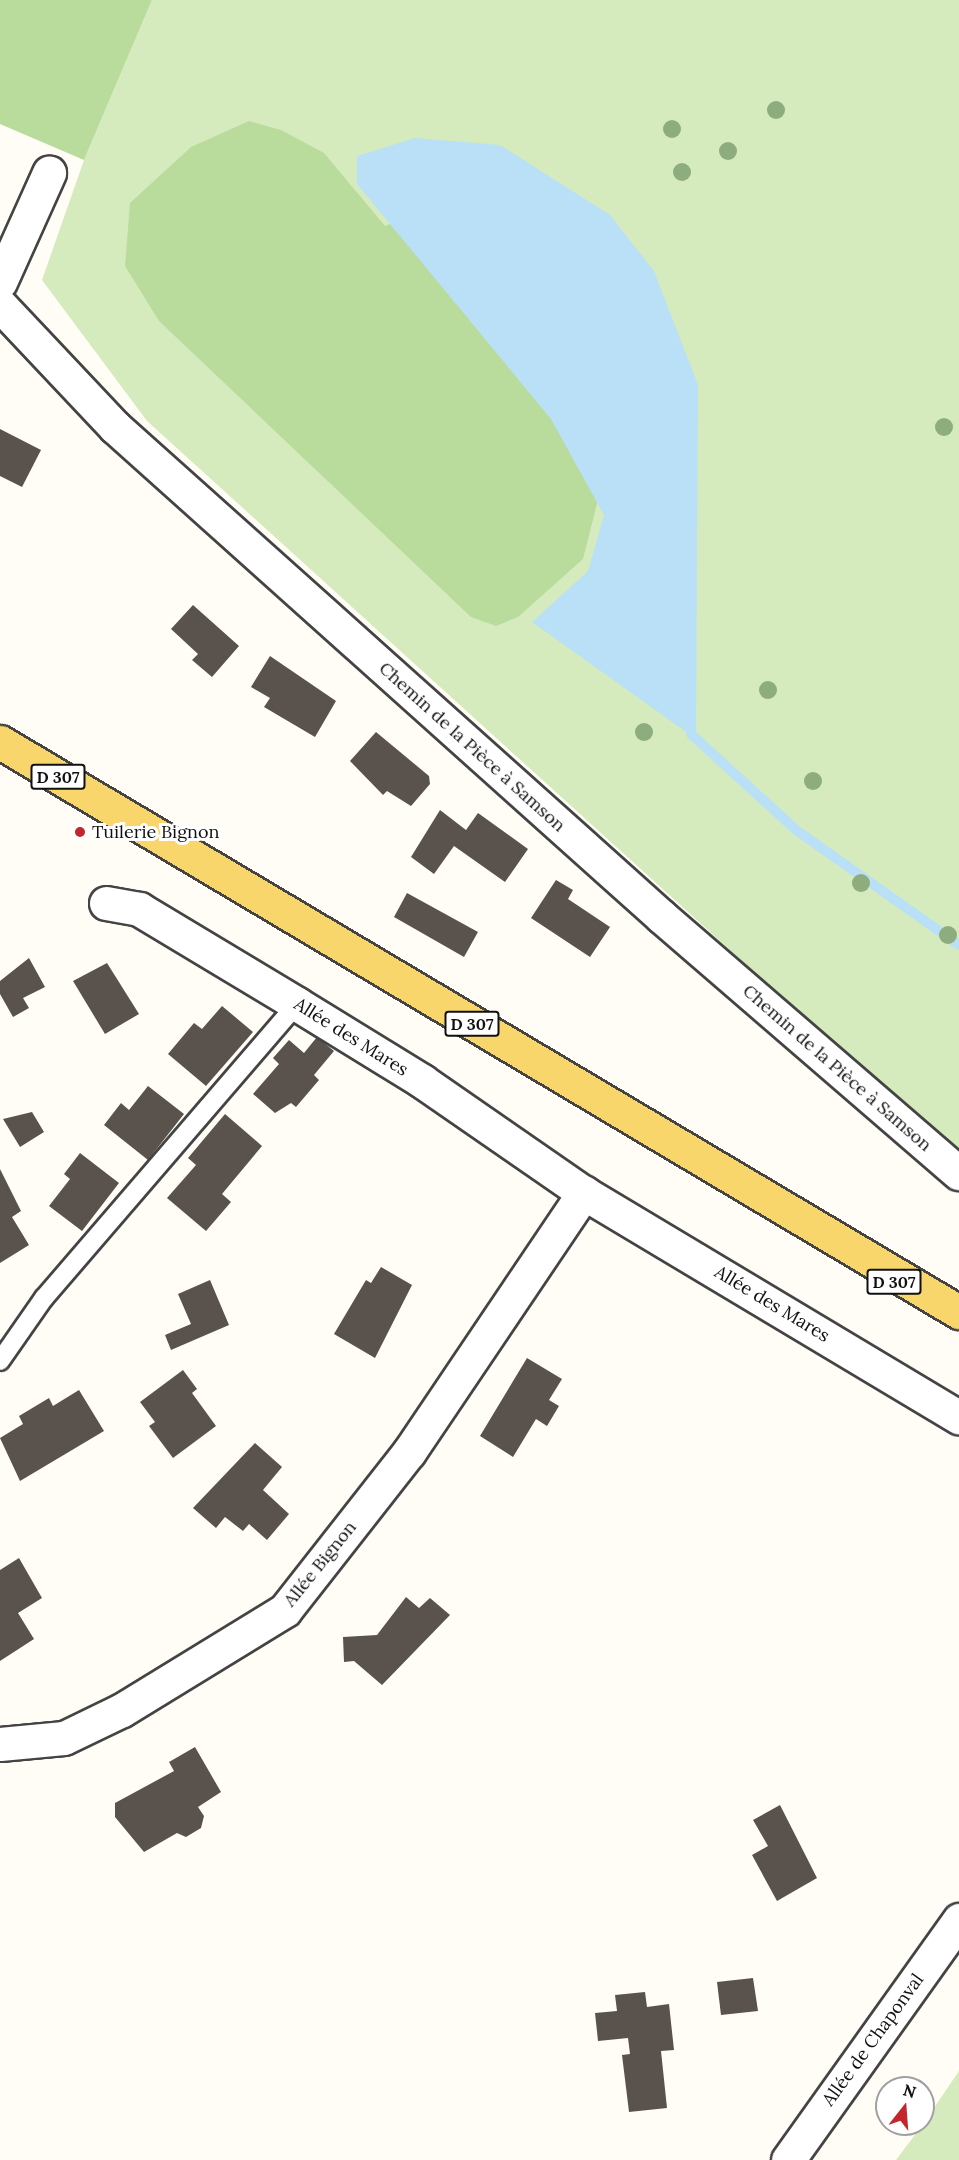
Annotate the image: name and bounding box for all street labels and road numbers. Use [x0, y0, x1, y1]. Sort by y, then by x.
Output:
street label: Chemin de la Pièce à Samson [374, 658, 570, 836]
road number: D 307 [29, 764, 86, 790]
street label: Chemin de la Pièce à Samson [738, 980, 936, 1156]
street label: Allée des Mares [290, 993, 412, 1081]
road number: D 307 [444, 1011, 500, 1037]
street label: Allée des Mares [711, 1261, 833, 1347]
road number: D 307 [866, 1269, 922, 1295]
street label: Allée Bignon [279, 1517, 361, 1611]
street label: Allée de Chaponval [818, 1970, 928, 2110]

